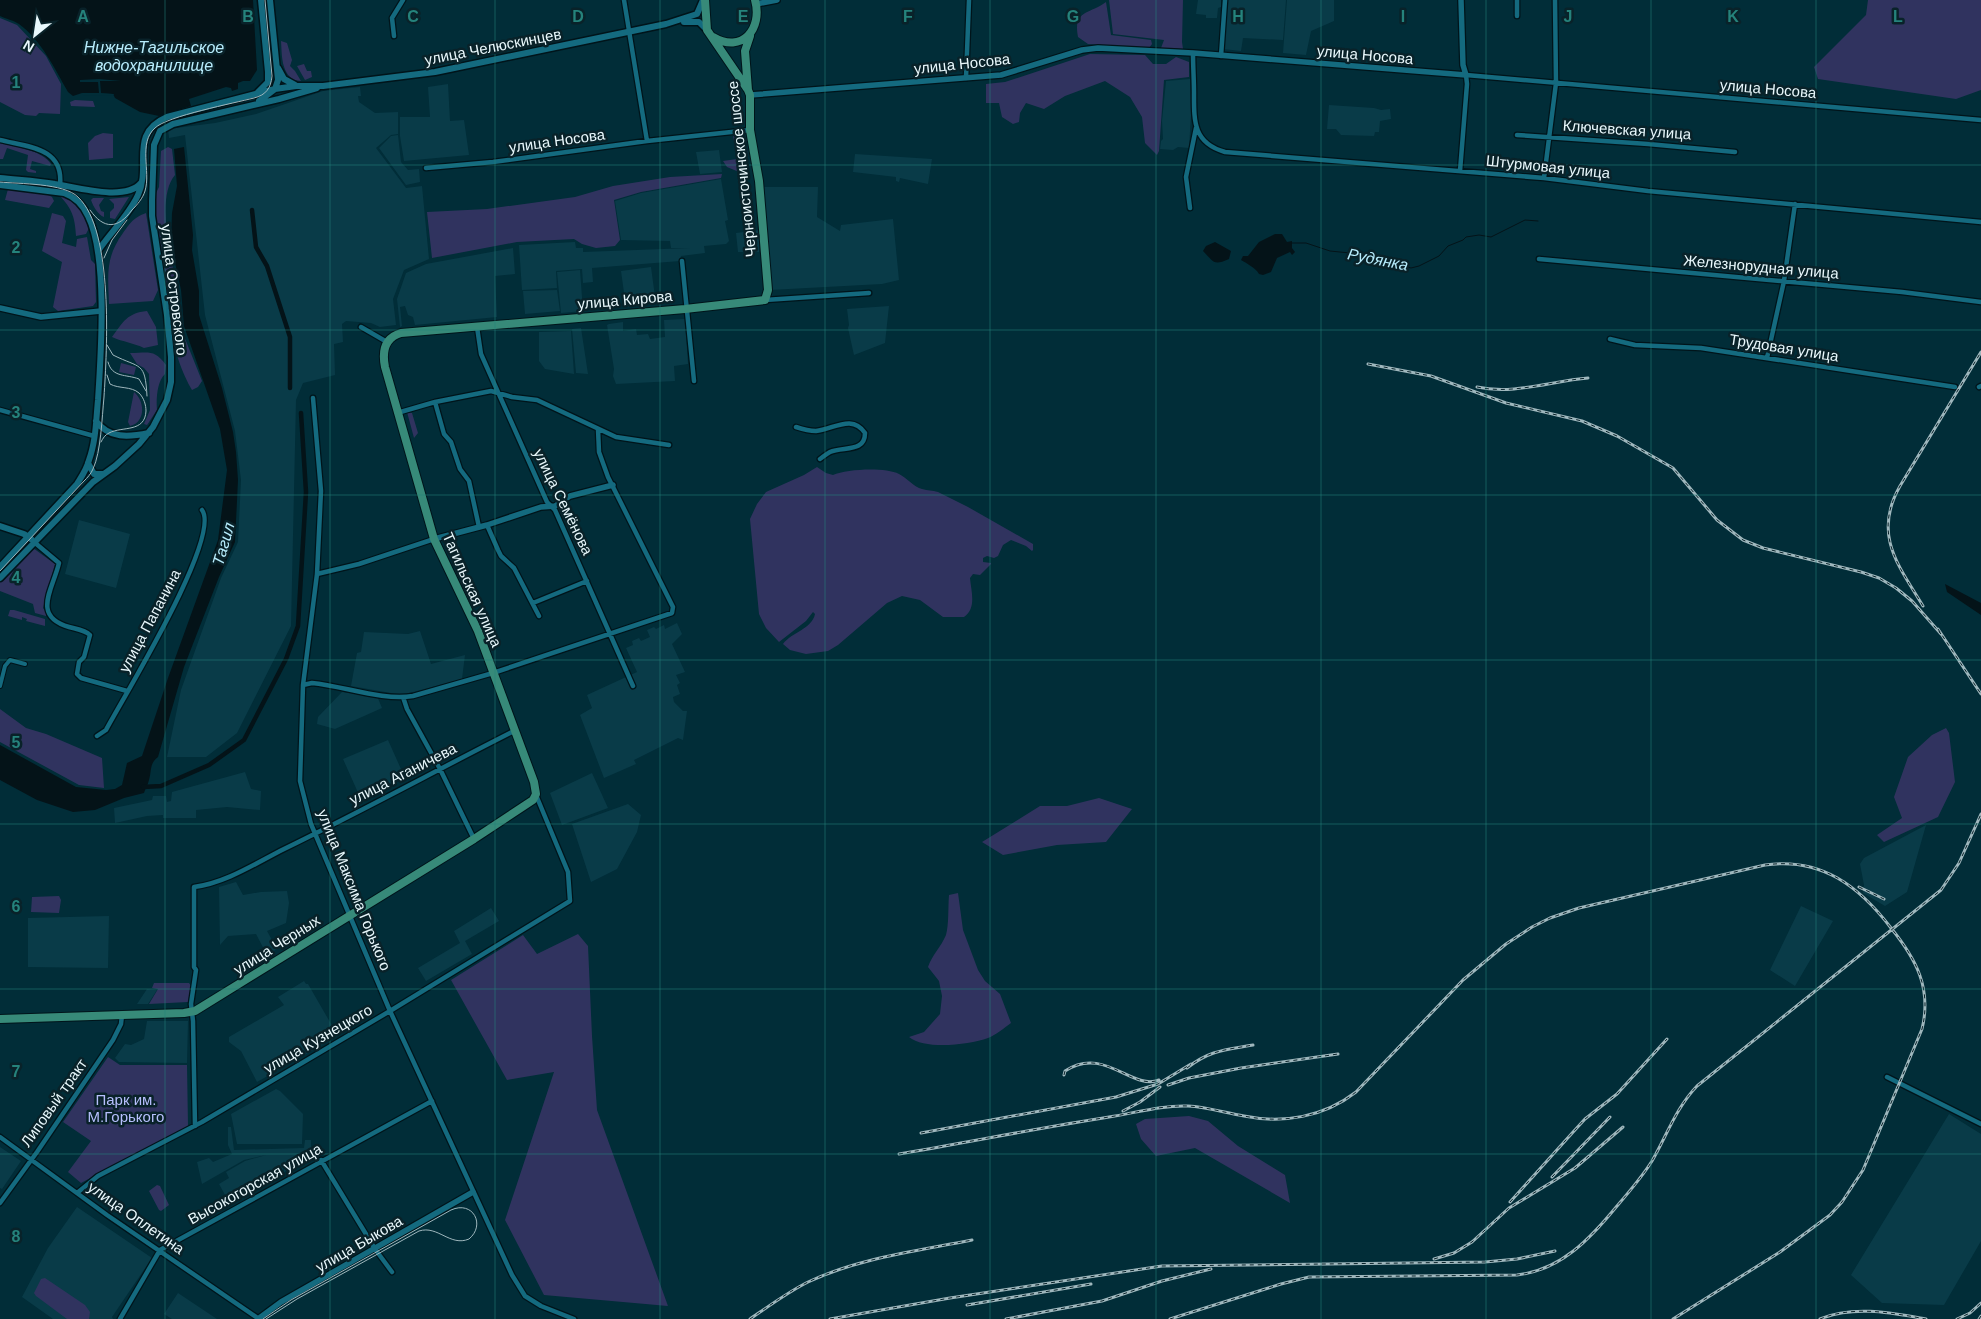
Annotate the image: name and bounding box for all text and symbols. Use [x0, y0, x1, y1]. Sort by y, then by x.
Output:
text: A [77, 8, 89, 25]
text: B [242, 8, 254, 25]
text: C [407, 8, 419, 25]
text: D [572, 8, 584, 25]
text: E [738, 8, 749, 25]
text: F [903, 8, 913, 25]
text: G [1067, 8, 1079, 25]
text: H [1232, 8, 1244, 25]
text: I [1401, 8, 1405, 25]
text: J [1564, 8, 1572, 25]
text: K [1727, 8, 1739, 25]
text: L [1893, 8, 1903, 25]
north arrow [10, 10, 60, 60]
street label: улица Челюскинцев [423, 25, 563, 68]
text: N [20, 37, 37, 56]
water label: Нижне-Тагильское водохранилище [84, 39, 224, 74]
street label: улица Носова [1316, 42, 1415, 67]
street label: улица Носова [913, 50, 1012, 77]
text: 1 [12, 74, 21, 91]
street label: улица Носова [1719, 76, 1818, 101]
street label: Черноисточинское шоссе [724, 80, 759, 258]
street label: Ключевская улица [1562, 117, 1692, 143]
street label: улица Носова [508, 125, 607, 156]
street label: Штурмовая улица [1485, 152, 1612, 182]
street label: улица Островского [158, 223, 191, 356]
text: 2 [12, 239, 21, 256]
water label: Рудянка [1346, 245, 1410, 274]
street label: Железнорудная улица [1683, 251, 1840, 282]
street label: улица Кирова [577, 287, 674, 312]
street label: Трудовая улица [1728, 330, 1841, 365]
text: 3 [12, 404, 21, 421]
street label: улица Семёнова [530, 446, 597, 558]
water label: Тагил [209, 521, 238, 568]
street label: Тагильская улица [440, 530, 506, 650]
street label: улица Папанина [115, 566, 184, 675]
text: 4 [12, 569, 21, 586]
text: 5 [12, 734, 21, 751]
street label: улица Аганичева [346, 739, 460, 808]
street label: улица Максима Горького [314, 807, 395, 973]
text: 6 [12, 898, 21, 915]
street label: улица Черных [230, 911, 323, 978]
street label: улица Кузнецкого [261, 1001, 375, 1077]
street label: Липовый тракт [17, 1055, 90, 1150]
text: 7 [12, 1063, 21, 1080]
park label: Парк им. М.Горького [88, 1091, 164, 1125]
street label: Высокогорская улица [185, 1139, 325, 1227]
street label: улица Оплетина [85, 1178, 188, 1258]
street label: улица Быкова [312, 1212, 406, 1275]
text: 8 [12, 1228, 21, 1245]

